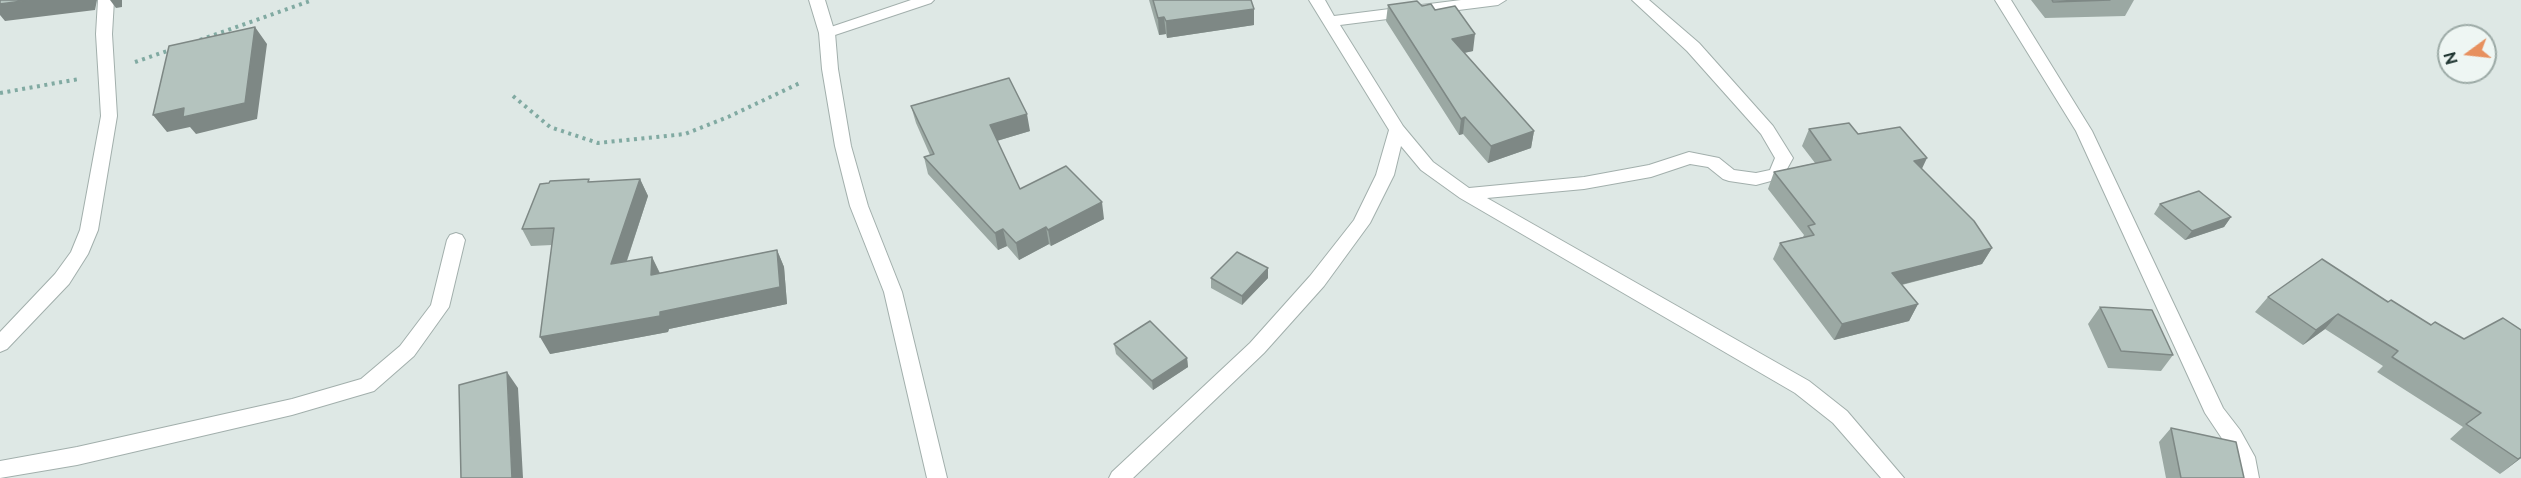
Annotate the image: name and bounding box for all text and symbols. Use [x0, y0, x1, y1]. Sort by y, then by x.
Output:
north arrow [2437, 24, 2497, 84]
text: N [2440, 50, 2462, 67]

